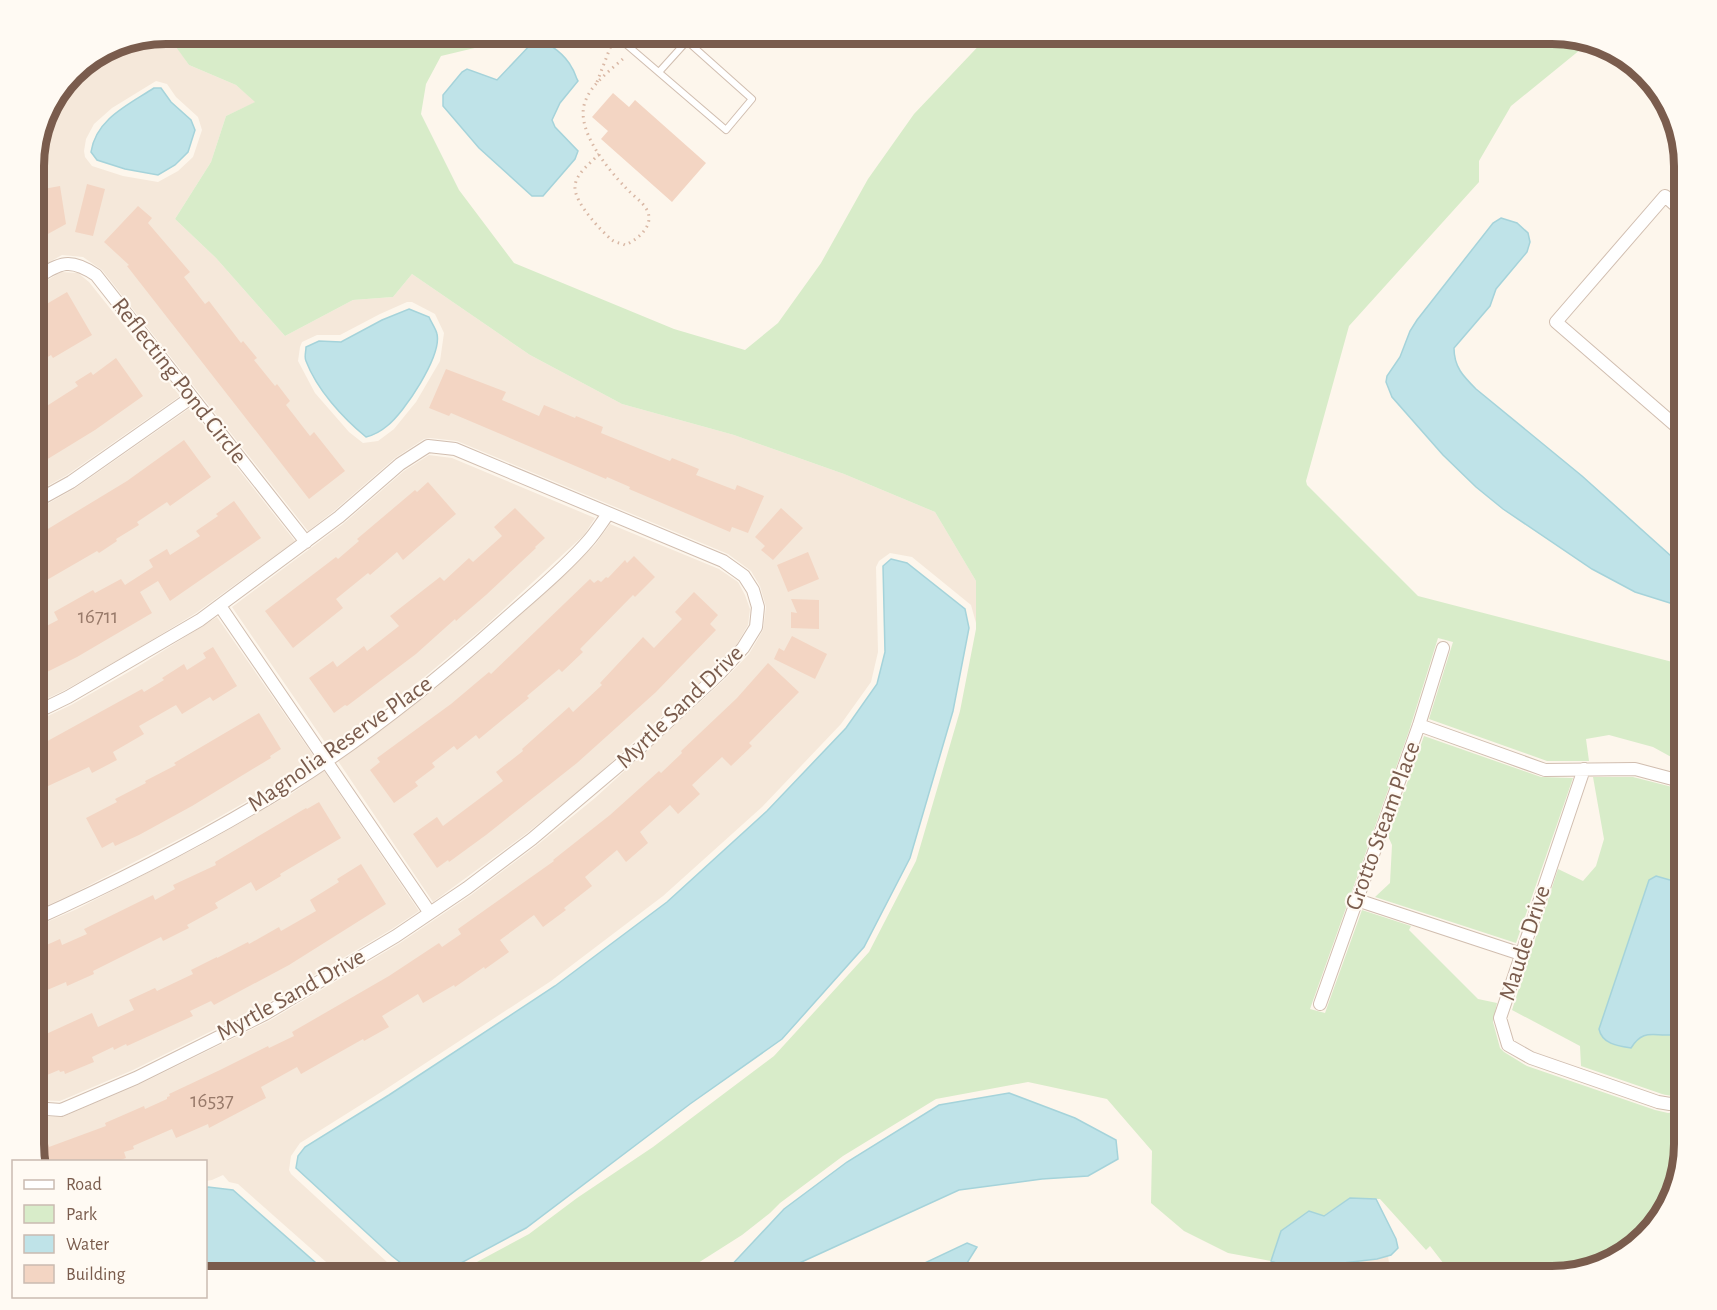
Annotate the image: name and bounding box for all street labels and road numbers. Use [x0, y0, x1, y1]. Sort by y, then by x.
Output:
street label: Reflecting Pond Circle [107, 294, 251, 468]
street label: Myrtle Sand Drive [612, 641, 748, 773]
street label: Magnolia Reserve Place [244, 671, 436, 817]
street label: Grotto Steam Place [1341, 738, 1425, 914]
street label: Maude Drive [1495, 883, 1555, 1003]
street label: Myrtle Sand Drive [213, 944, 369, 1046]

